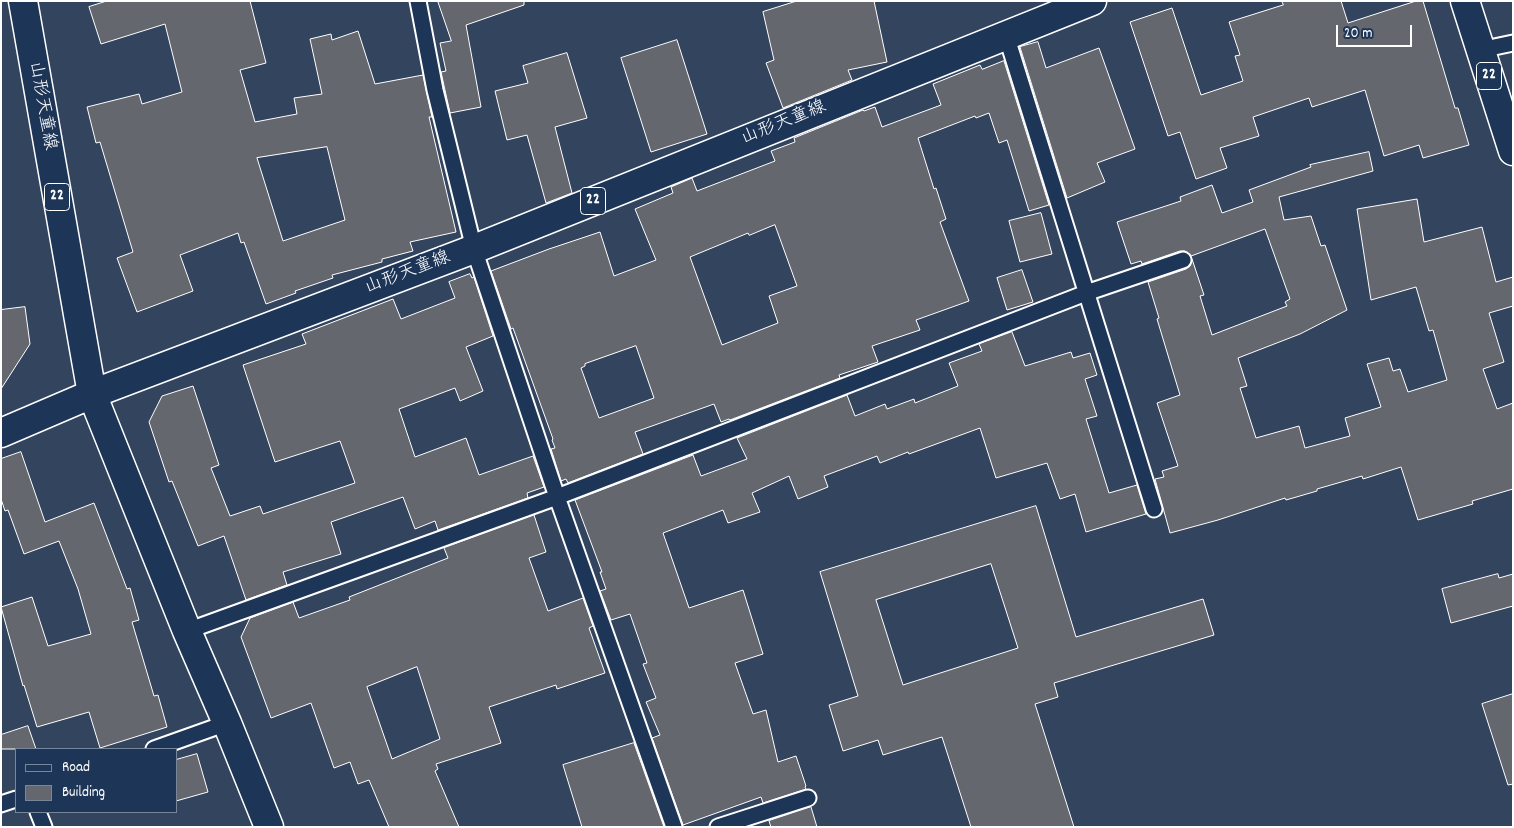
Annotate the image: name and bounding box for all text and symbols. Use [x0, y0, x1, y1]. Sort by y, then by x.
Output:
scale bar [1339, 15, 1415, 47]
text: 20 m [1344, 23, 1372, 45]
street label: 山形天童線 [23, 60, 59, 152]
road number: 22 [1476, 62, 1502, 90]
street label: 山形天童線 [738, 97, 830, 151]
road number: 22 [44, 183, 70, 210]
road number: 22 [580, 188, 606, 215]
street label: 山形天童線 [362, 248, 454, 300]
legend [15, 748, 178, 813]
text: Road [62, 757, 90, 779]
text: Building [62, 782, 105, 804]

